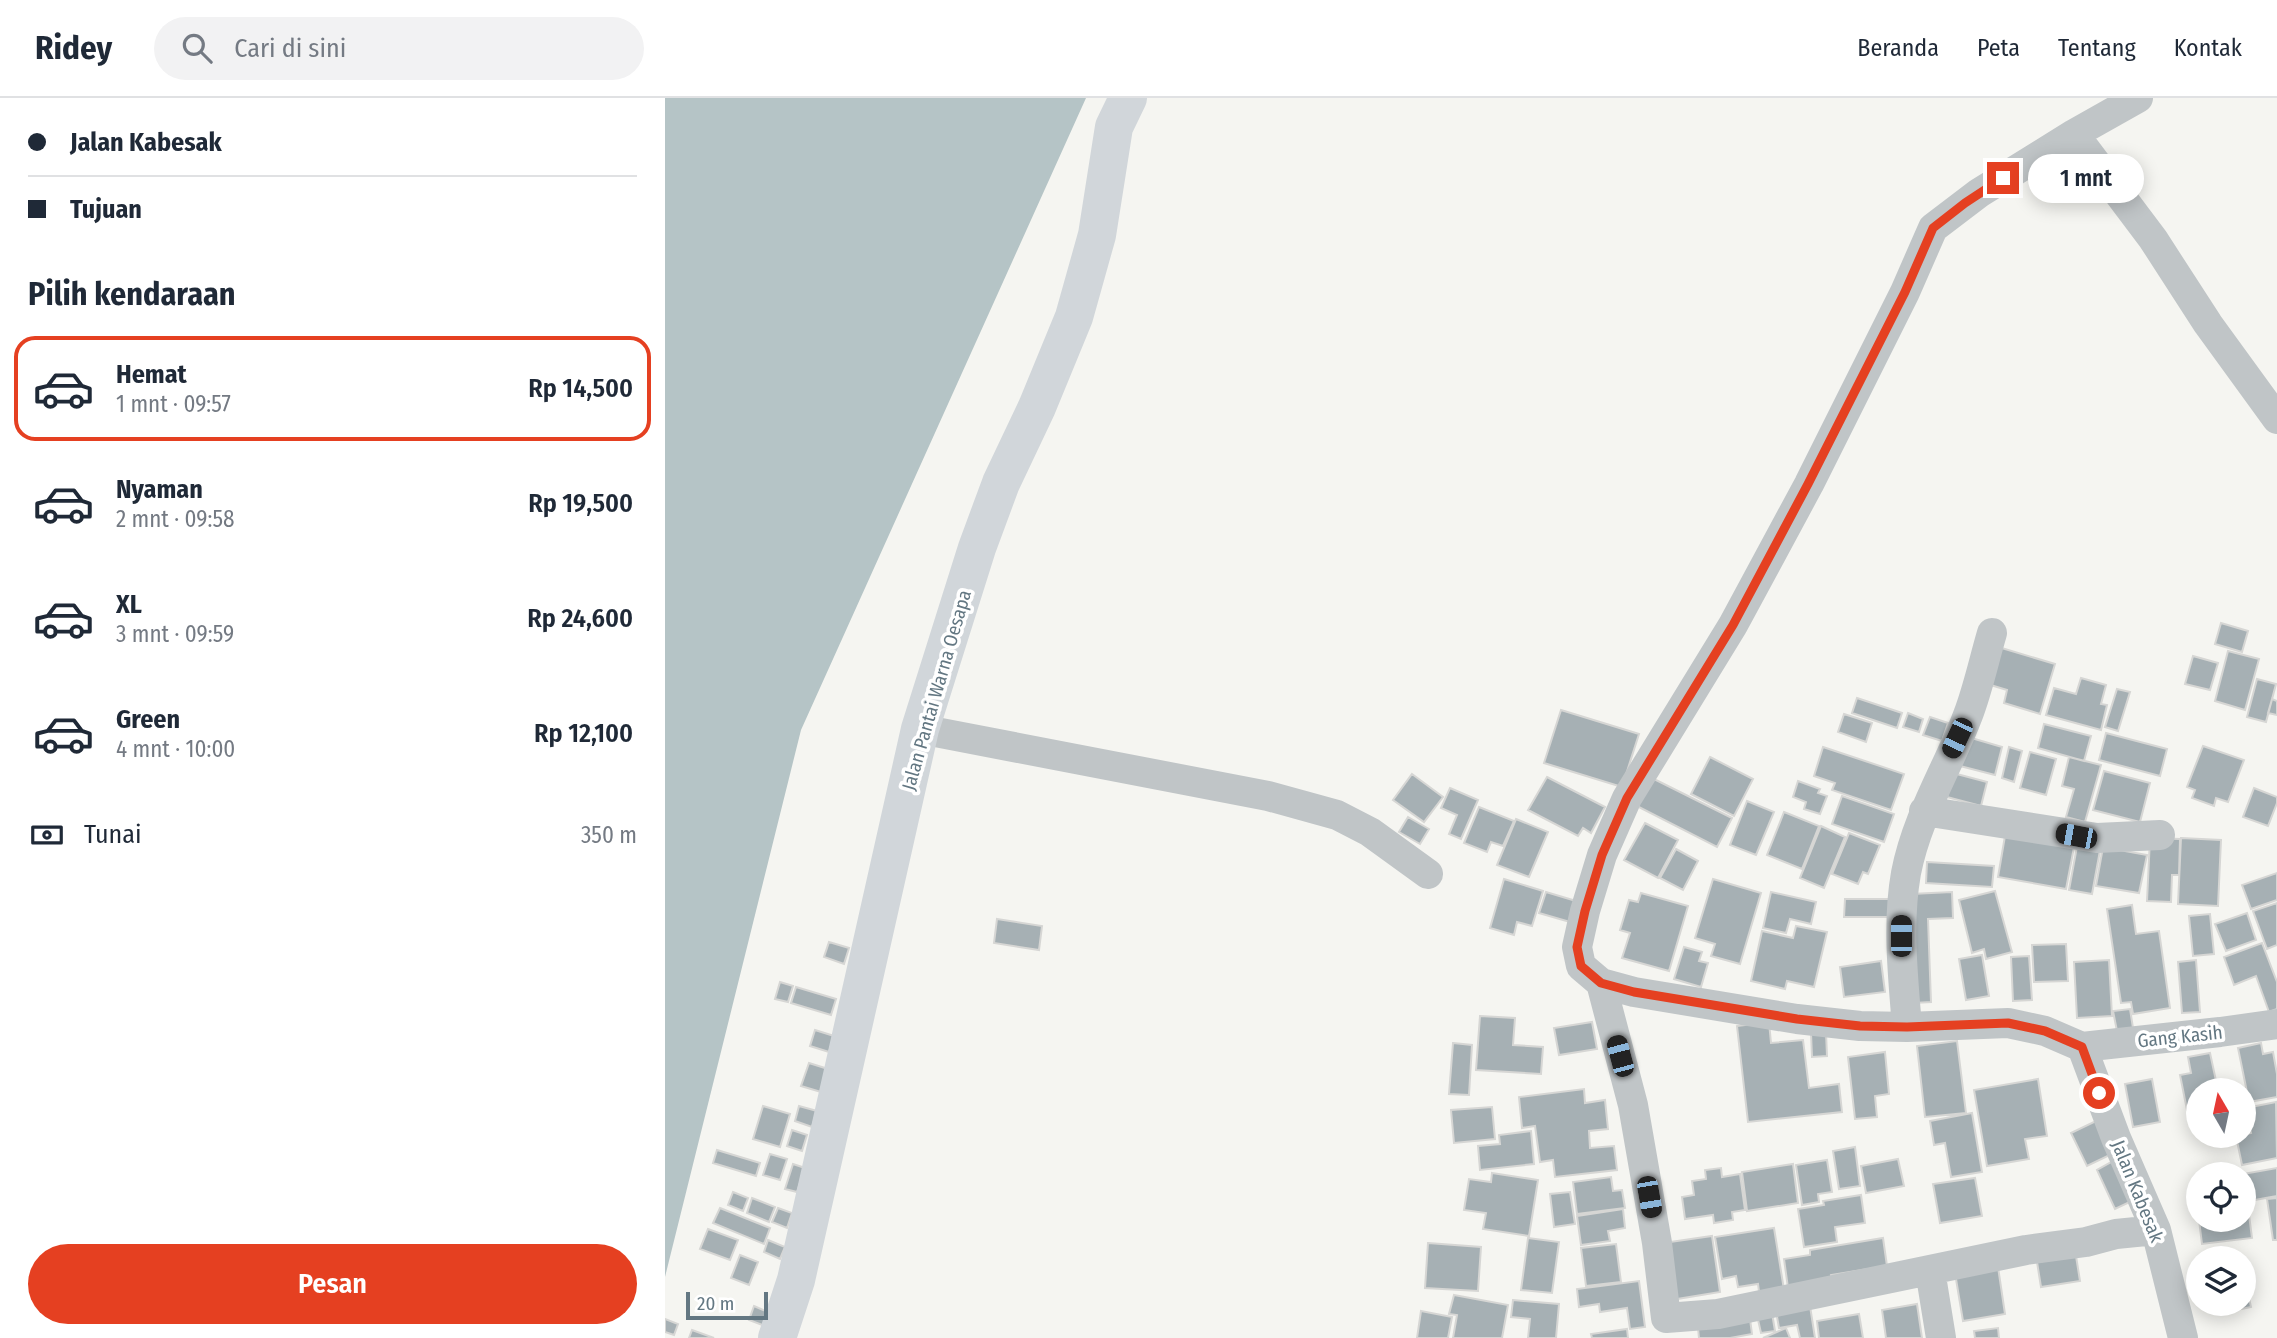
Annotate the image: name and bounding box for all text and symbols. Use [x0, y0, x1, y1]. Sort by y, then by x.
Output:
search box [154, 17, 644, 80]
text: Ridey [35, 28, 112, 68]
icon: search [178, 29, 216, 67]
text: Cari di sini [234, 33, 346, 64]
text: Beranda [1857, 34, 1939, 62]
text: Peta [1977, 34, 2020, 62]
text: Tentang [2058, 34, 2136, 62]
text: Kontak [2174, 34, 2242, 62]
text: Jalan Kabesak [70, 127, 222, 158]
callout: 1 mnt [2027, 154, 2143, 202]
route end [1987, 162, 2019, 194]
text: 1 mnt [2060, 164, 2112, 192]
text: Tujuan [70, 194, 142, 225]
text: Pilih kendaraan [28, 275, 236, 313]
icon: car [32, 357, 95, 420]
text: Hemat [116, 359, 187, 390]
text: Rp 14,500 [528, 373, 633, 404]
text: 1 mnt · 09:57 [116, 390, 231, 418]
icon: car [32, 472, 95, 535]
text: Nyaman [116, 474, 203, 505]
text: Rp 19,500 [528, 488, 633, 519]
text: 2 mnt · 09:58 [116, 505, 235, 533]
icon: car [32, 587, 95, 650]
street label: Jalan Pantai Warna Oesapa [897, 587, 976, 793]
text: XL [116, 589, 142, 620]
text: Rp 24,600 [527, 603, 633, 634]
text: 3 mnt · 09:59 [116, 620, 234, 648]
icon: car [32, 702, 95, 765]
text: Green [116, 704, 180, 735]
car [1939, 715, 1976, 761]
text: Rp 12,100 [534, 718, 633, 749]
text: 4 mnt · 10:00 [116, 735, 235, 763]
icon: cash [28, 816, 66, 854]
text: Tunai [84, 819, 142, 850]
text: 350 m [581, 821, 637, 849]
car [2054, 822, 2099, 850]
car [1891, 915, 1912, 957]
street label: Gang Kasih [2136, 1021, 2224, 1052]
car [1605, 1033, 1636, 1079]
route start [2083, 1077, 2115, 1109]
north arrow [2186, 1078, 2256, 1148]
map controls [2186, 1078, 2256, 1316]
street label: Jalan Kabesak [2107, 1137, 2168, 1246]
button: locate [2186, 1162, 2256, 1232]
car [1636, 1174, 1663, 1220]
button: Pesan [28, 1244, 637, 1324]
button: layers [2186, 1246, 2256, 1316]
scale bar [686, 1289, 768, 1321]
text: 20 m [697, 1292, 734, 1315]

